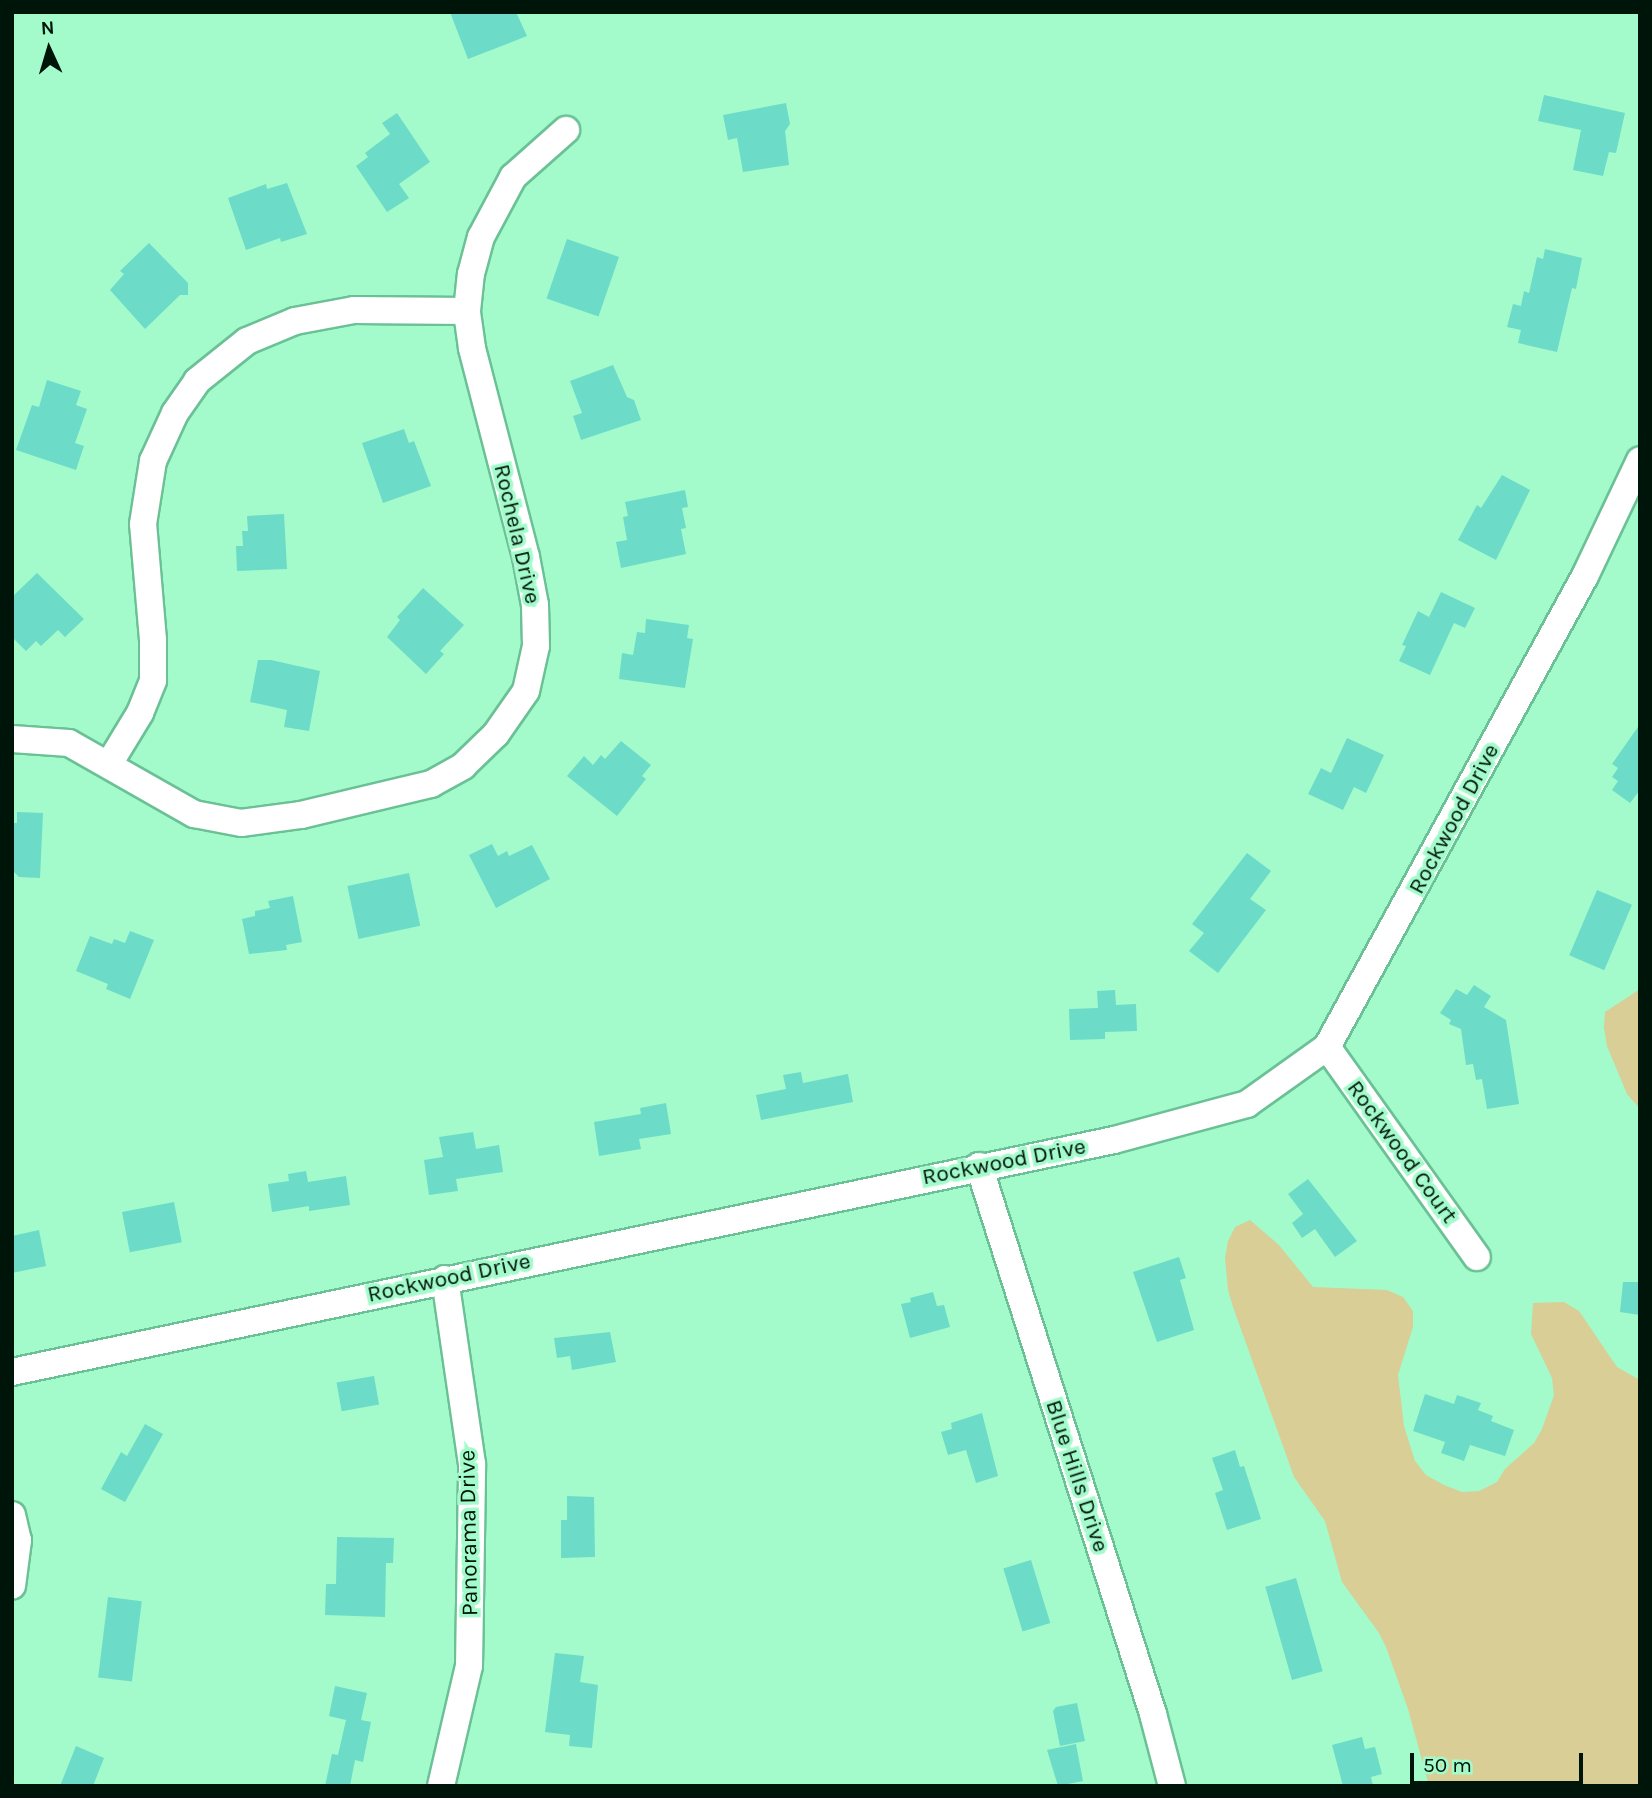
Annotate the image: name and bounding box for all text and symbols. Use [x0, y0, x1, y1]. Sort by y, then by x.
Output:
north arrow [14, 14, 84, 84]
text: N [40, 17, 55, 39]
street label: Rochela Drive [488, 461, 546, 607]
street label: Rockwood Drive [1403, 739, 1505, 899]
street label: Rockwood Court [1341, 1075, 1463, 1229]
street label: Rockwood Drive [920, 1133, 1088, 1191]
street label: Rockwood Drive [365, 1247, 533, 1309]
street label: Blue Hills Drive [1039, 1396, 1115, 1556]
street label: Panorama Drive [454, 1450, 484, 1616]
scale bar [1414, 1738, 1587, 1782]
text: 50 m [1423, 1753, 1472, 1777]

